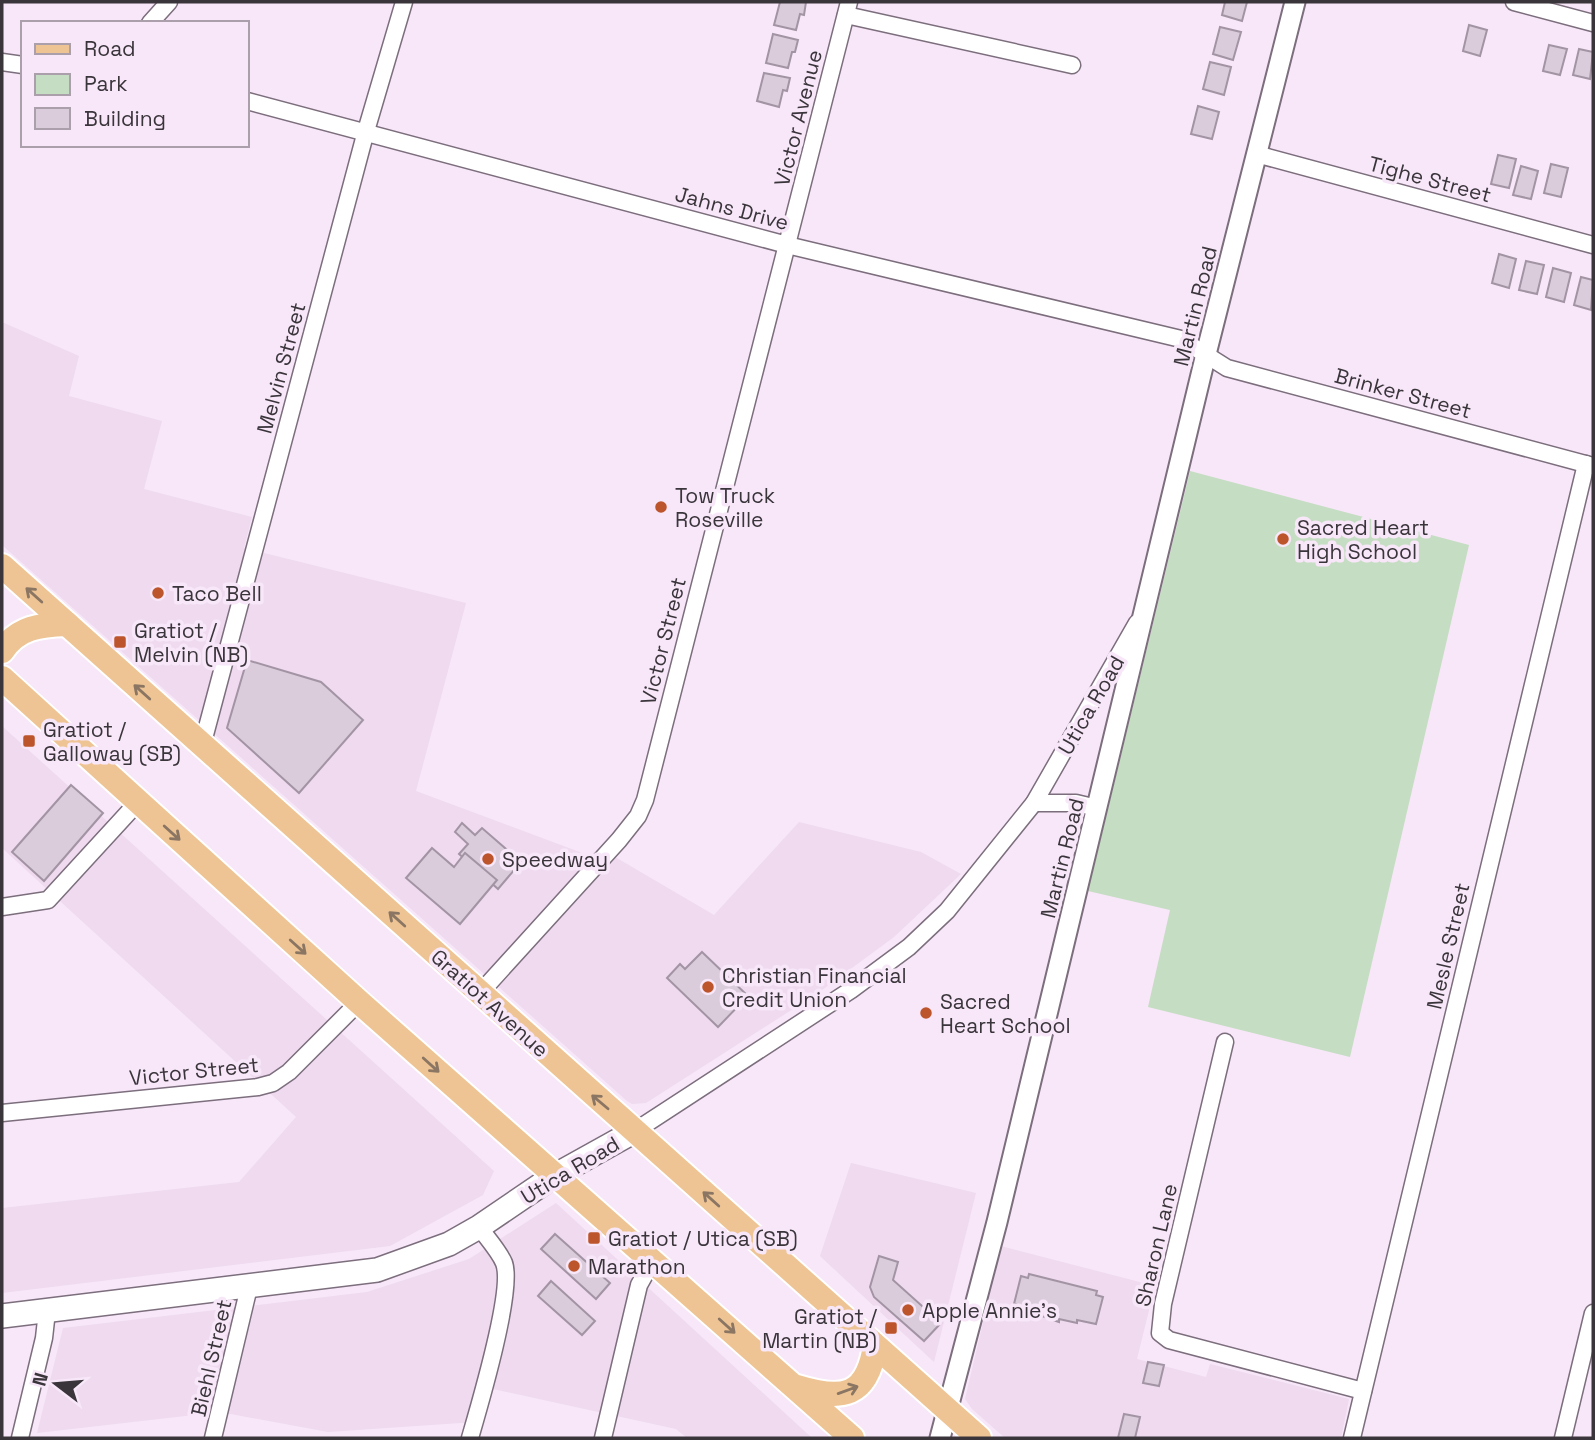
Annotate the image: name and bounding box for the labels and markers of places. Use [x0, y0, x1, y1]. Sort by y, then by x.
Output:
place label: Tow Truck Roseville [675, 482, 775, 533]
marker: Tow Truck Roseville [653, 499, 669, 515]
place label: Sacred Heart High School [1297, 514, 1429, 565]
marker: Sacred Heart High School [1275, 531, 1291, 547]
place label: Taco Bell [172, 580, 262, 607]
marker: Taco Bell [150, 585, 166, 601]
place label: Gratiot / Melvin (NB) [134, 617, 248, 668]
marker: Gratiot / Melvin (NB) [112, 634, 128, 650]
place label: Gratiot / Galloway (SB) [43, 716, 181, 767]
marker: Gratiot / Galloway (SB) [21, 733, 37, 749]
place label: Speedway [502, 846, 608, 873]
marker: Speedway [480, 851, 496, 867]
place label: Christian Financial Credit Union [722, 962, 907, 1013]
marker: Christian Financial Credit Union [700, 979, 716, 995]
place label: Sacred Heart School [940, 988, 1071, 1039]
marker: Sacred Heart School [918, 1005, 934, 1021]
place label: Gratiot / Utica (SB) [608, 1225, 798, 1252]
marker: Gratiot / Utica (SB) [586, 1230, 602, 1246]
place label: Marathon [588, 1253, 686, 1280]
marker: Marathon [566, 1258, 582, 1274]
place label: Apple Annie's [922, 1297, 1057, 1324]
marker: Apple Annie's [900, 1302, 916, 1318]
place label: Gratiot / Martin (NB) [762, 1303, 877, 1354]
marker: Gratiot / Martin (NB) [883, 1320, 899, 1336]

